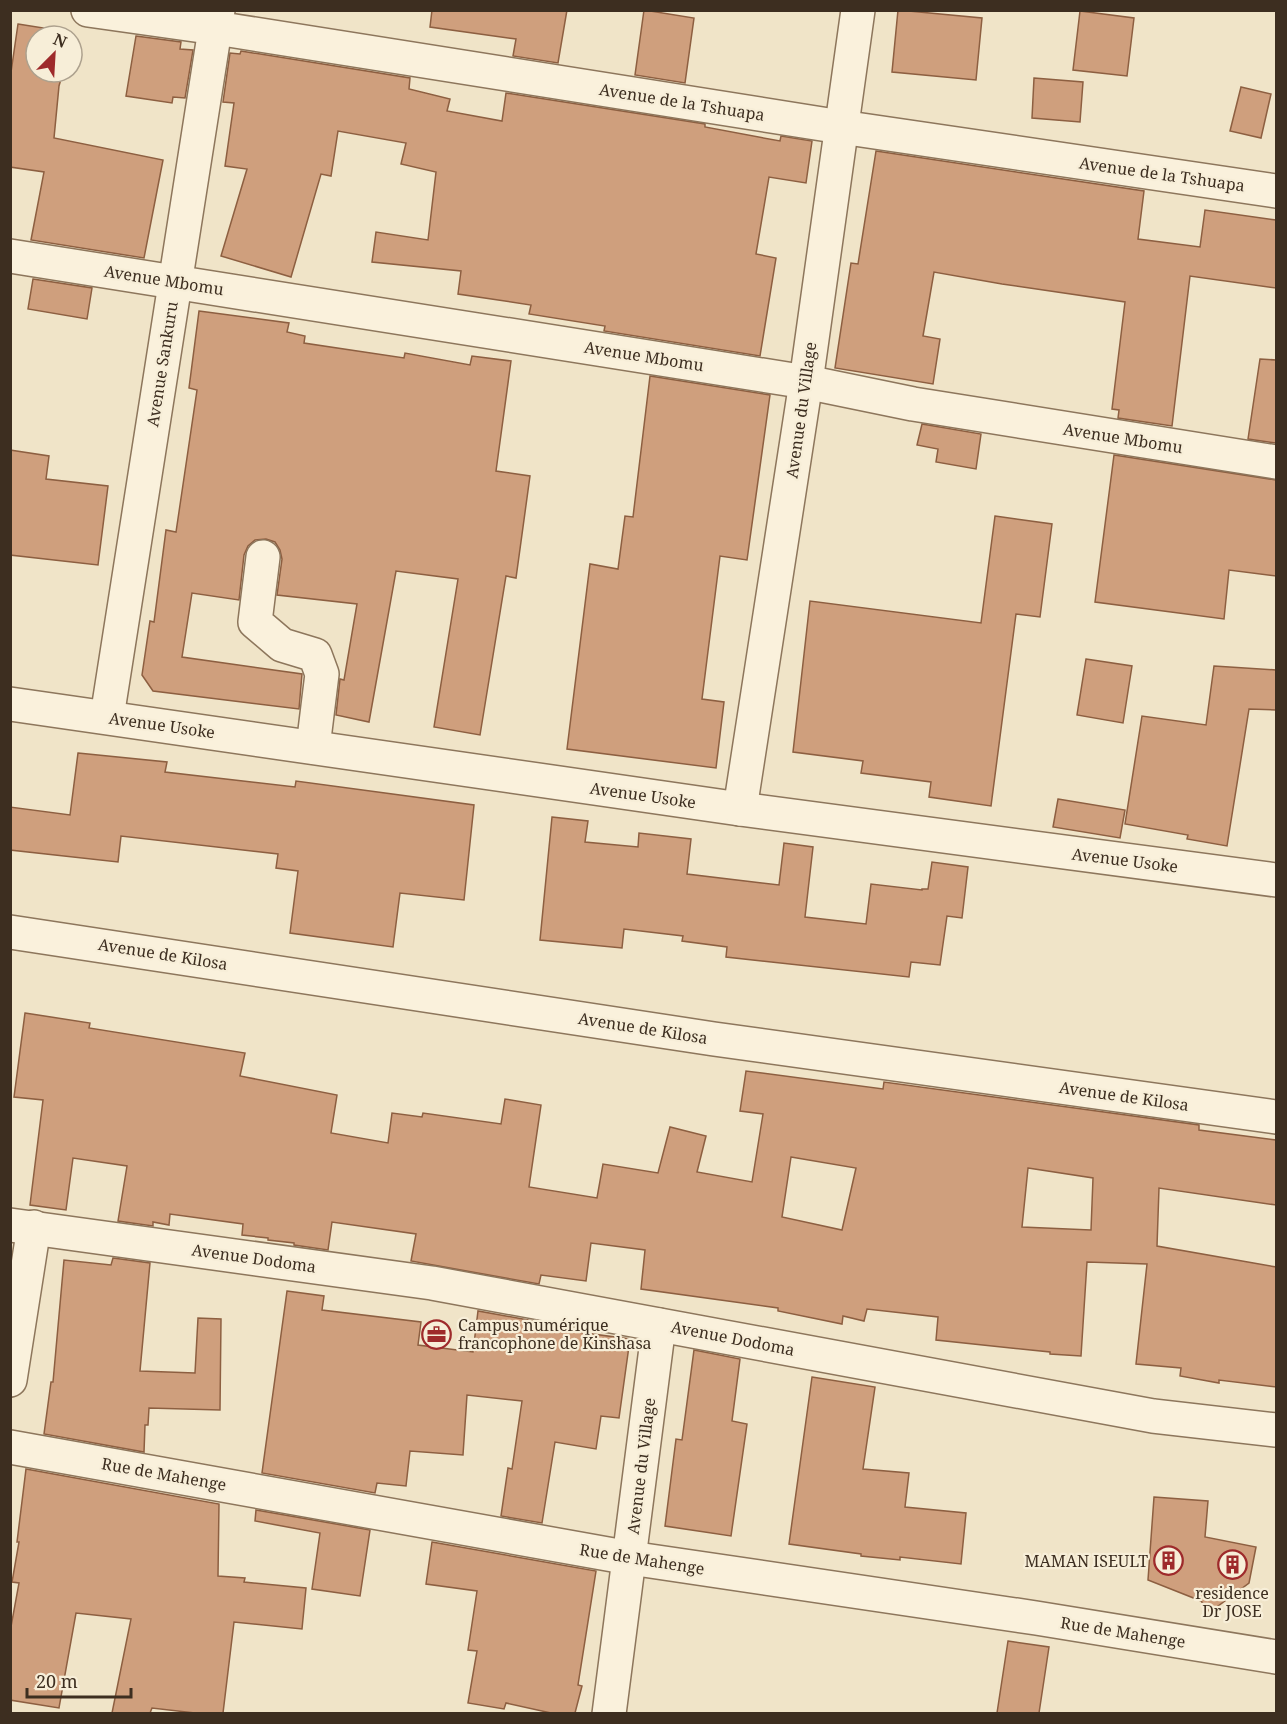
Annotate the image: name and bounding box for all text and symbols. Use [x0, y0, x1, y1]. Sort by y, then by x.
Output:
north arrow [24, 24, 84, 84]
text: N [50, 28, 71, 53]
street label: Avenue de la Tshuapa [598, 78, 766, 126]
street label: Avenue de la Tshuapa [1078, 151, 1246, 197]
street label: Avenue Mbomu [103, 260, 225, 300]
street label: Avenue Sankuru [141, 300, 183, 428]
street label: Avenue Mbomu [583, 336, 705, 376]
street label: Avenue du Village [781, 340, 821, 480]
street label: Avenue Mbomu [1062, 418, 1184, 458]
street label: Avenue Usoke [108, 707, 216, 743]
street label: Avenue Usoke [589, 777, 697, 813]
street label: Avenue Usoke [1071, 843, 1179, 877]
street label: Avenue de Kilosa [97, 933, 229, 975]
street label: Avenue de Kilosa [577, 1007, 709, 1049]
street label: Avenue de Kilosa [1058, 1076, 1190, 1116]
street label: Avenue Dodoma [190, 1238, 318, 1278]
place label: Campus numérique francophone de Kinshasa [458, 1314, 652, 1354]
street label: Avenue Dodoma [669, 1315, 797, 1361]
office icon: Campus numérique francophone de Kinshasa [421, 1318, 453, 1350]
street label: Avenue du Village [622, 1396, 660, 1536]
street label: Rue de Mahenge [100, 1452, 228, 1496]
street label: Rue de Mahenge [578, 1538, 706, 1580]
building icon: MAMAN ISEULT [1153, 1545, 1185, 1577]
building icon: residence Dr JOSE [1216, 1549, 1248, 1581]
place label: MAMAN ISEULT [1024, 1550, 1148, 1572]
place label: residence Dr JOSE [1195, 1582, 1269, 1622]
street label: Rue de Mahenge [1059, 1611, 1187, 1653]
scale bar [27, 1661, 130, 1699]
text: 20 m [36, 1669, 78, 1693]

